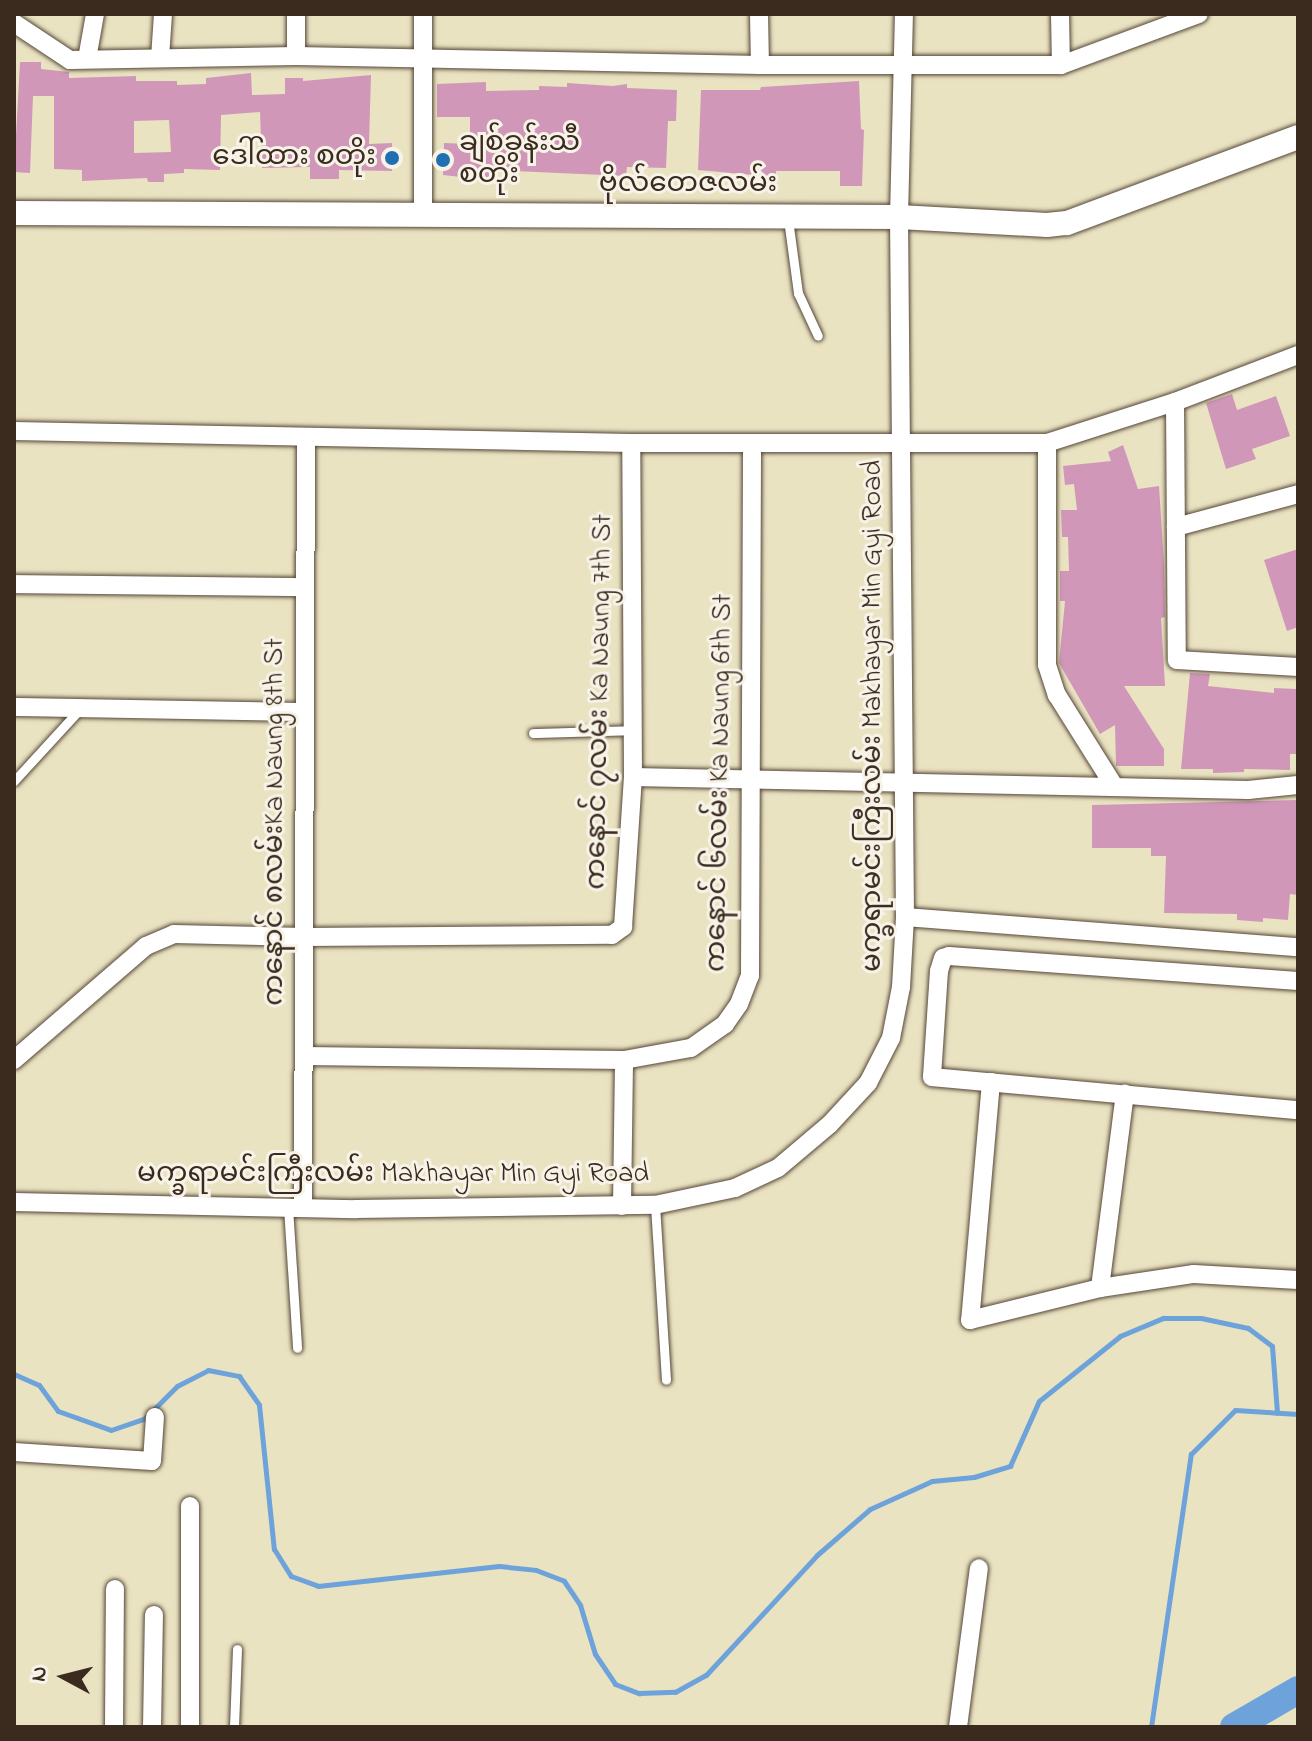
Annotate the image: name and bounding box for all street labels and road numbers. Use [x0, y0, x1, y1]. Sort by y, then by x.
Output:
street label: ဗိုလ်တေဇလမ်း [599, 168, 777, 202]
street label: မက္ခရာမင်းကြီးလမ်း Makhayar Min Gyi Road [857, 460, 891, 972]
street label: ကနောင် ၇လမ်း Ka Naung 7th St [581, 514, 621, 890]
street label: ကနောင် ၆လမ်း Ka Naung 6th St [701, 594, 741, 972]
street label: ကနောင် ၈လမ်းKa Naung 8th St [259, 638, 293, 1006]
street label: မက္ခရာမင်းကြီးလမ်း Makhayar Min Gyi Road [137, 1158, 649, 1192]

